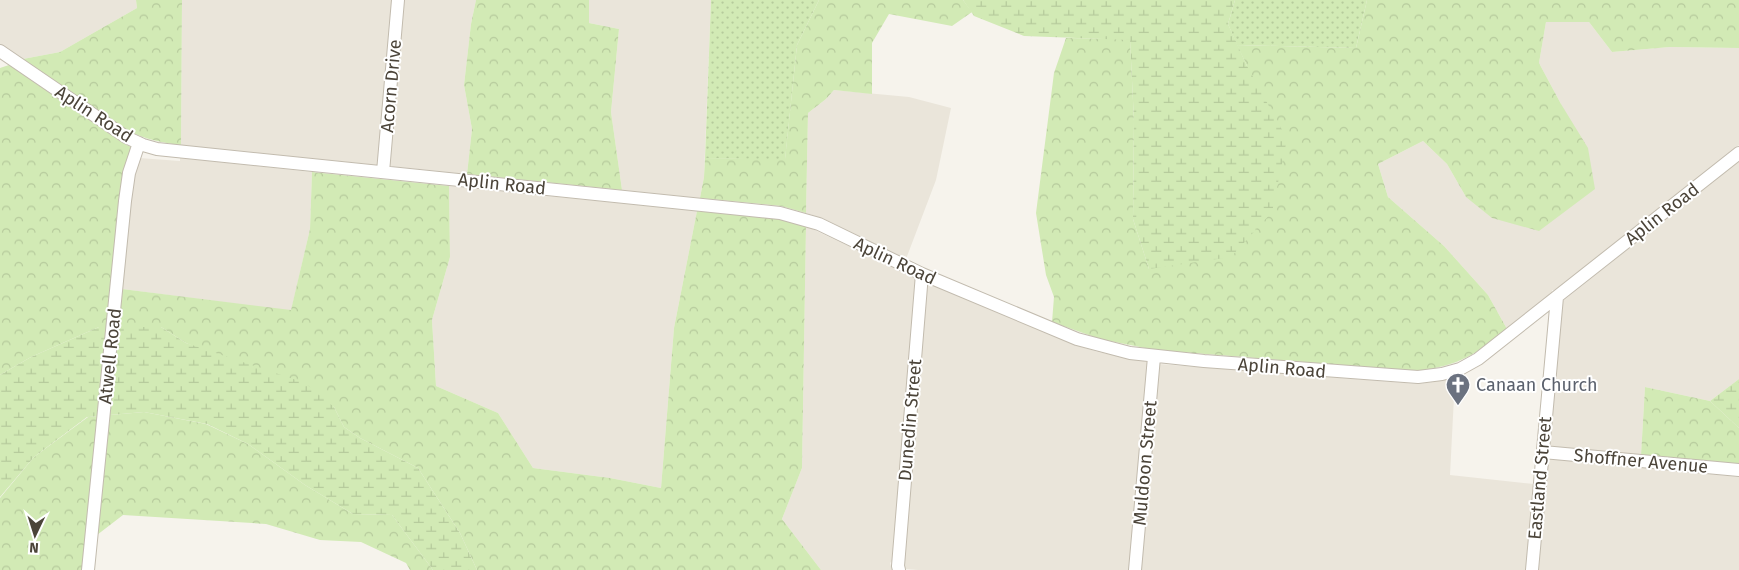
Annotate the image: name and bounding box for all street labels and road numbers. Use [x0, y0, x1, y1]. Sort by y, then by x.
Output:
street label: Acorn Drive [376, 38, 406, 134]
street label: Aplin Road [51, 81, 137, 147]
street label: Aplin Road [457, 168, 547, 200]
street label: Aplin Road [1620, 178, 1704, 250]
street label: Aplin Road [850, 232, 940, 290]
street label: Atwell Road [94, 307, 126, 405]
street label: Aplin Road [1237, 353, 1327, 383]
street label: Dunedin Street [894, 358, 926, 482]
street label: Muldoon Street [1129, 399, 1161, 527]
street label: Eastland Street [1524, 415, 1556, 541]
street label: Shoffner Avenue [1573, 444, 1709, 478]

